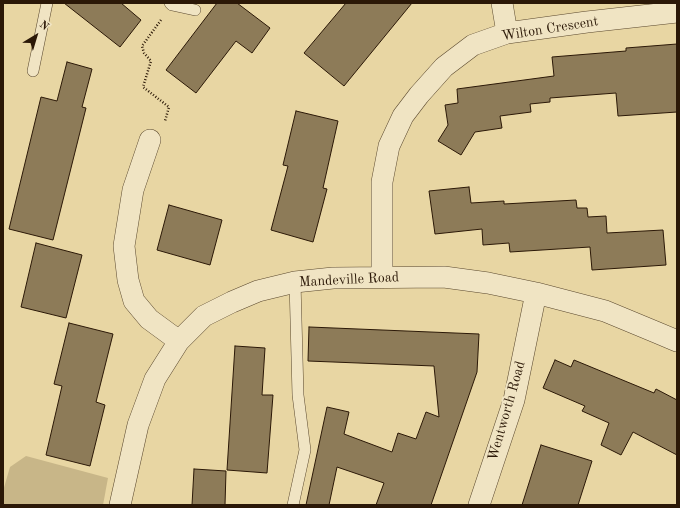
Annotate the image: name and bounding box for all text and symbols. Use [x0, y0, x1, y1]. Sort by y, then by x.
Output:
street label: Wilton Crescent [500, 13, 600, 45]
north arrow [16, 16, 56, 56]
text: N [37, 19, 50, 33]
street label: Mandeville Road [298, 269, 400, 291]
street label: Wentworth Road [485, 359, 529, 463]

